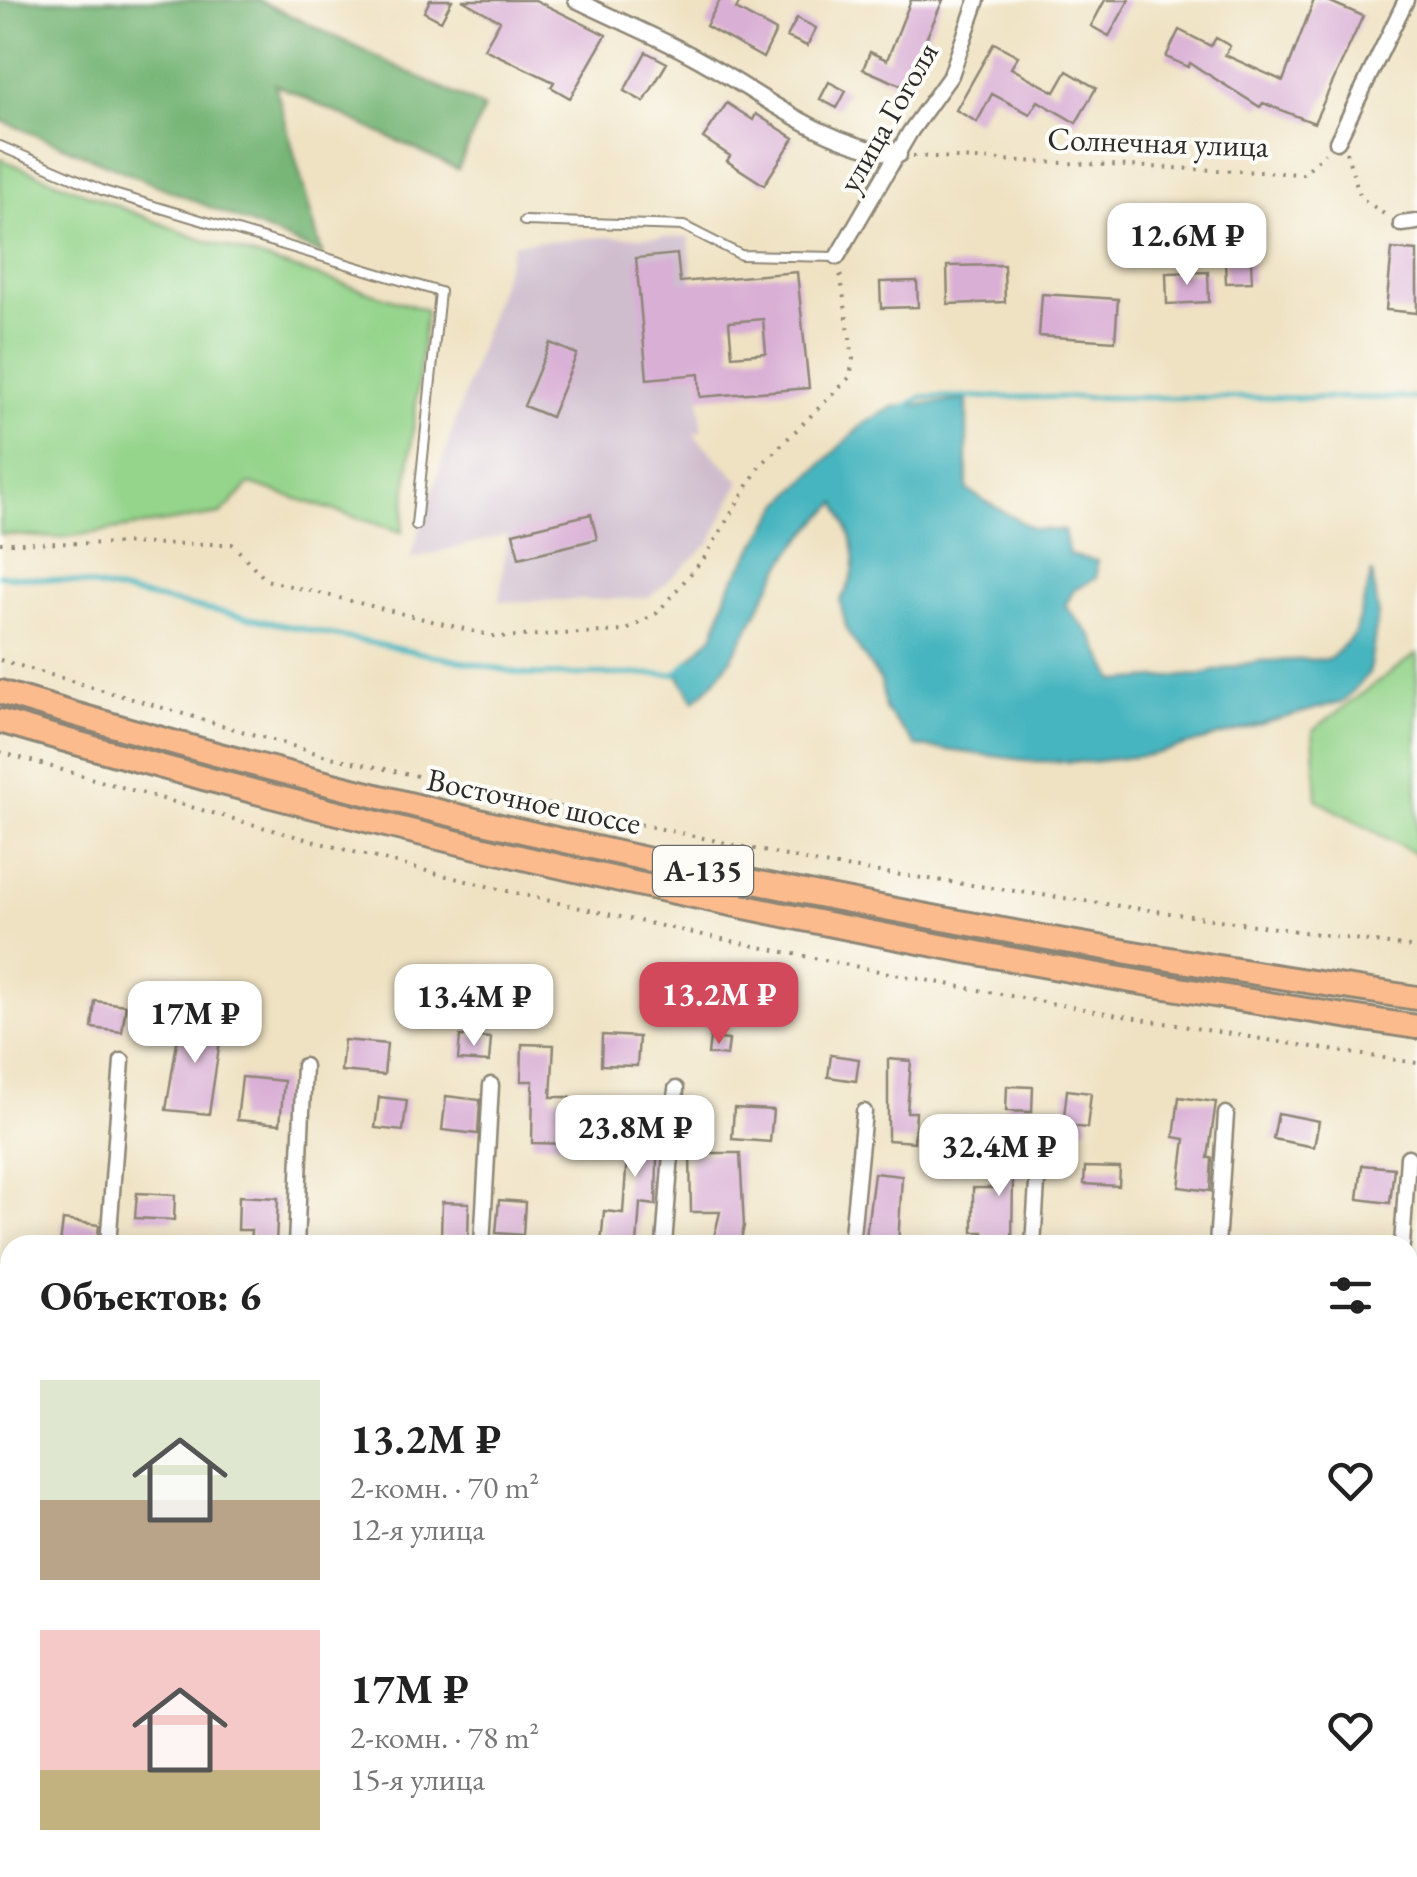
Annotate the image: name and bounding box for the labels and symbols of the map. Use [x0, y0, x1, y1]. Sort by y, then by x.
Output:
street label: улица Гоголя [828, 34, 948, 200]
street label: Солнечная улица [1047, 117, 1270, 167]
pin: 12.6M ₽ [1095, 203, 1279, 288]
street label: Восточное шоссе [423, 758, 645, 844]
road number: А-135 [653, 846, 753, 896]
pin: 13.2M ₽ [627, 962, 811, 1047]
pin: 13.4M ₽ [382, 964, 566, 1049]
pin: 17M ₽ [125, 981, 265, 1066]
pin: 23.8M ₽ [543, 1095, 727, 1180]
pin: 32.4M ₽ [907, 1114, 1091, 1199]

